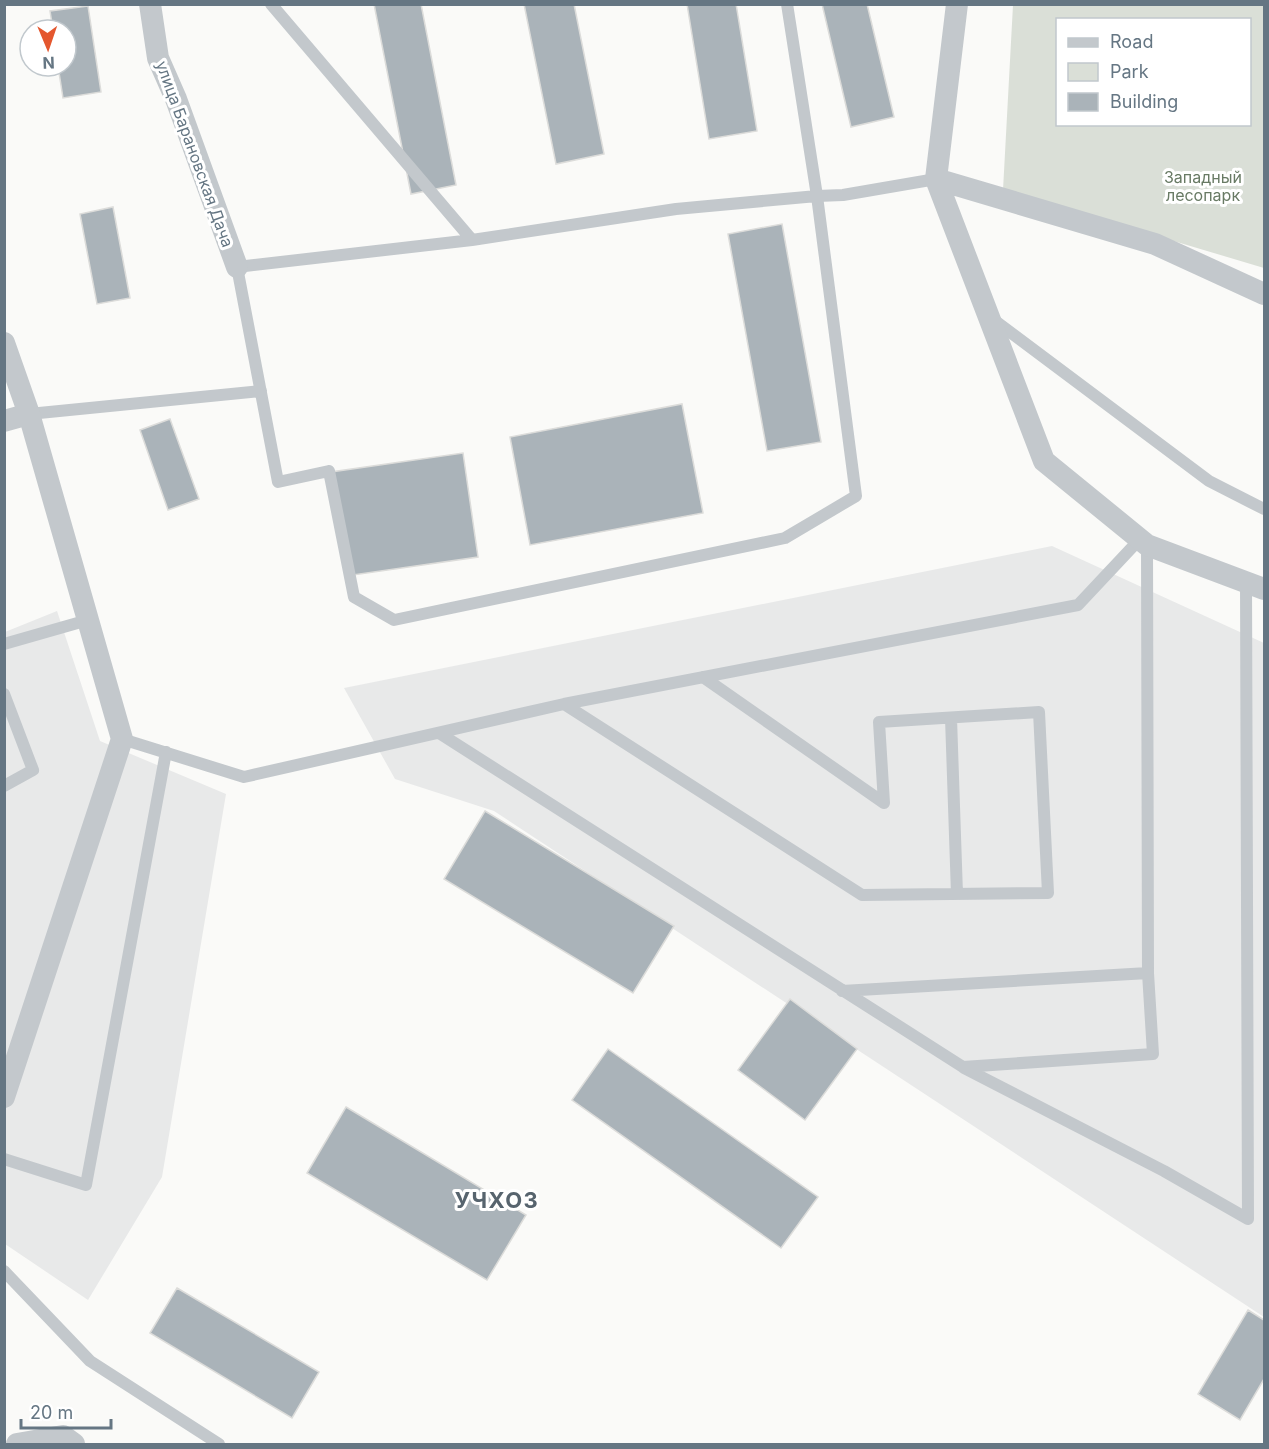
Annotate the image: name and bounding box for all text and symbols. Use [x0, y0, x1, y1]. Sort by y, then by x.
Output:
north arrow [18, 18, 78, 78]
legend [1056, 18, 1251, 126]
text: Road [1110, 31, 1153, 52]
text: N [42, 53, 55, 73]
street label: улица Барановская Дача [152, 58, 238, 250]
text: Park [1110, 61, 1149, 82]
text: Building [1110, 91, 1178, 112]
park label: Западный лесопарк [1164, 167, 1242, 205]
district label: УЧХОЗ [455, 1187, 539, 1213]
scale bar [21, 1392, 111, 1430]
text: 20 m [30, 1402, 73, 1423]

